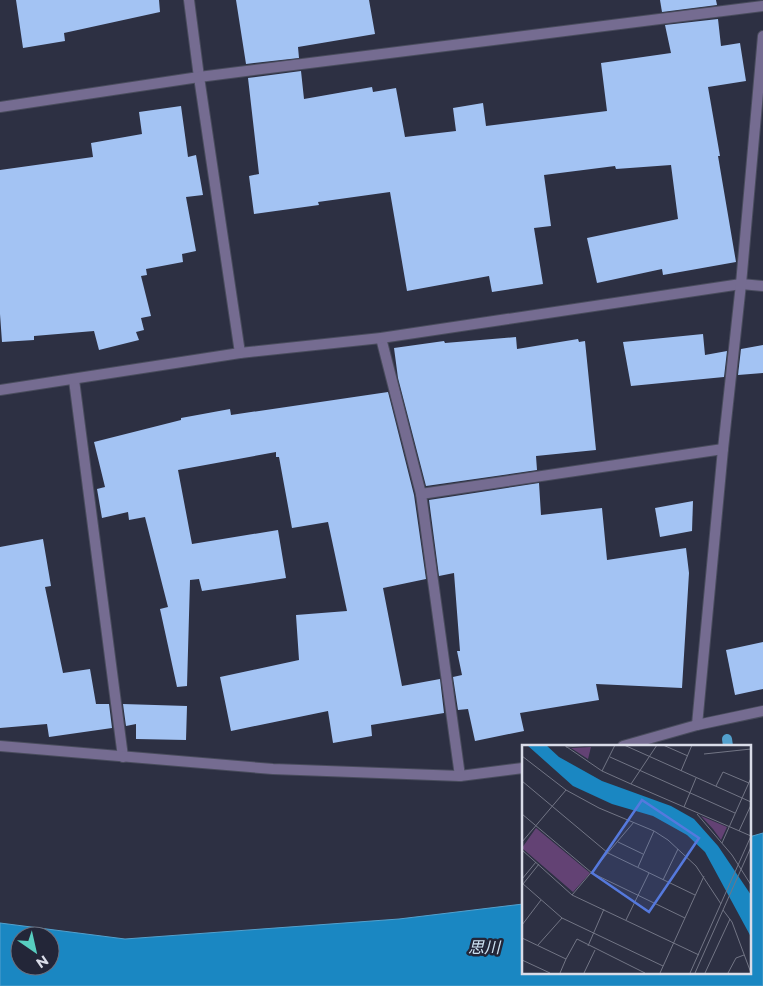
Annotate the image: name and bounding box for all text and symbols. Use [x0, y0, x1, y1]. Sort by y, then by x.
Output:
inset map [522, 745, 750, 974]
north arrow [10, 926, 60, 976]
water label: 思川 [468, 938, 502, 957]
text: N [33, 951, 52, 972]

